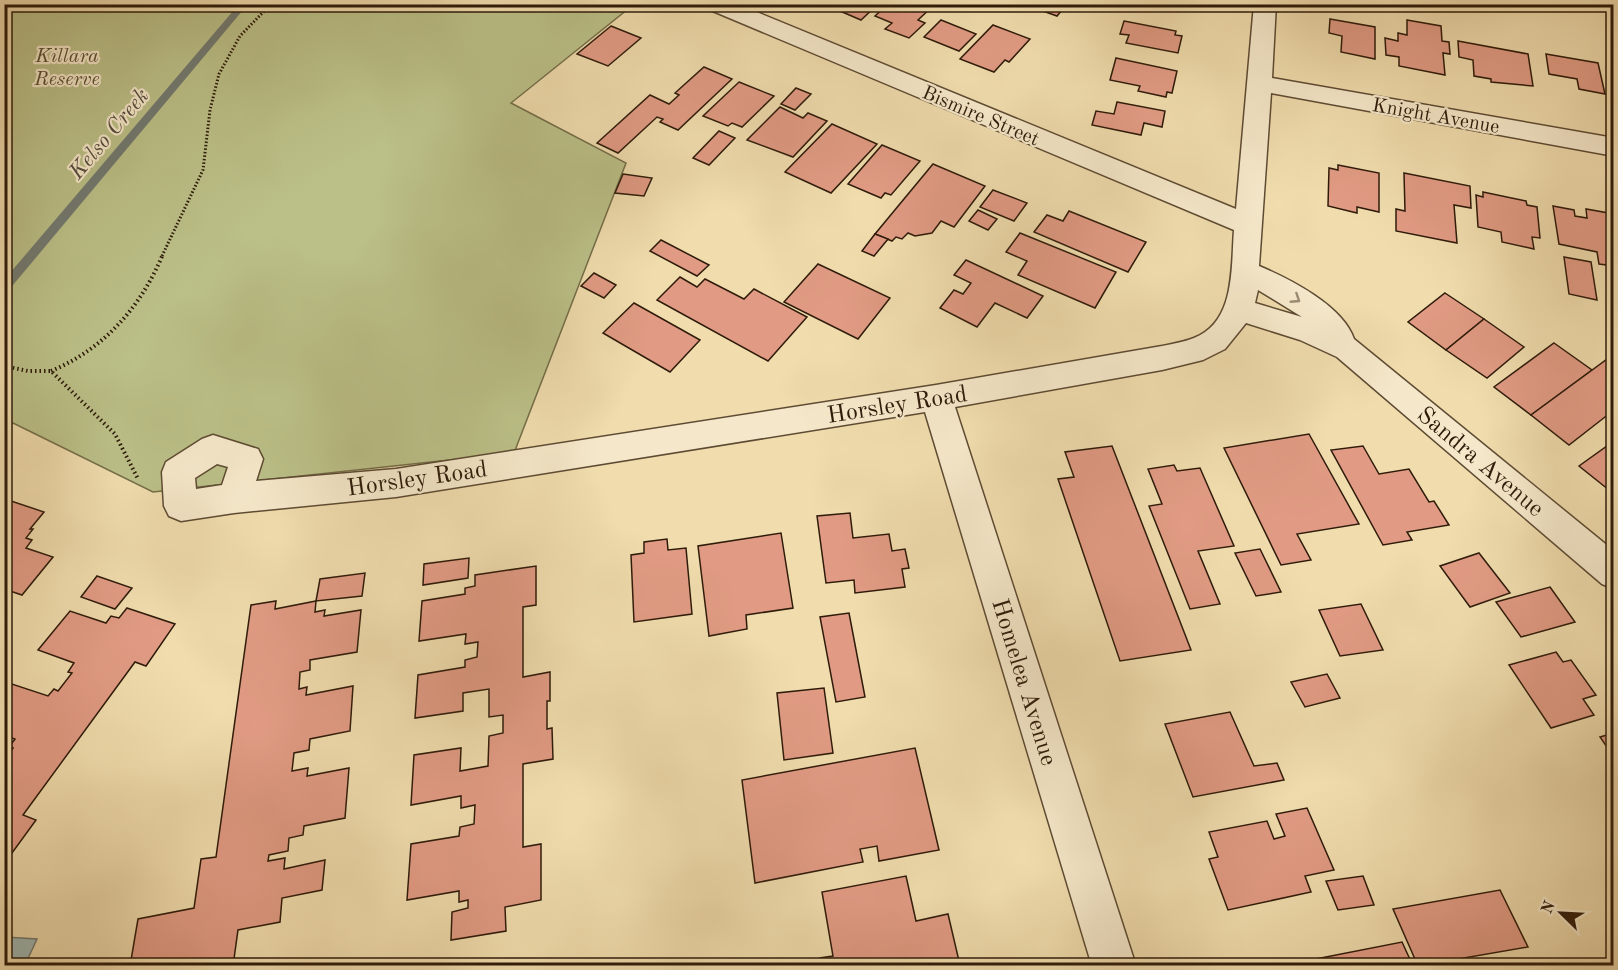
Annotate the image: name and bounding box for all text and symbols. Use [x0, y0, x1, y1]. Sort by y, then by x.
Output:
park label: Killara Reserve [33, 47, 100, 90]
street label: Bismire Street [919, 83, 1042, 151]
water label: Kelso Creek [65, 85, 154, 184]
street label: Knight Avenue [1370, 96, 1501, 138]
one-way arrow [1289, 292, 1300, 303]
street label: Horsley Road [826, 383, 969, 429]
street label: Sandra Avenue [1412, 403, 1548, 522]
street label: Horsley Road [346, 458, 489, 502]
street label: Homelea Avenue [986, 596, 1060, 769]
north arrow [1531, 883, 1591, 943]
text: N [1539, 898, 1559, 917]

